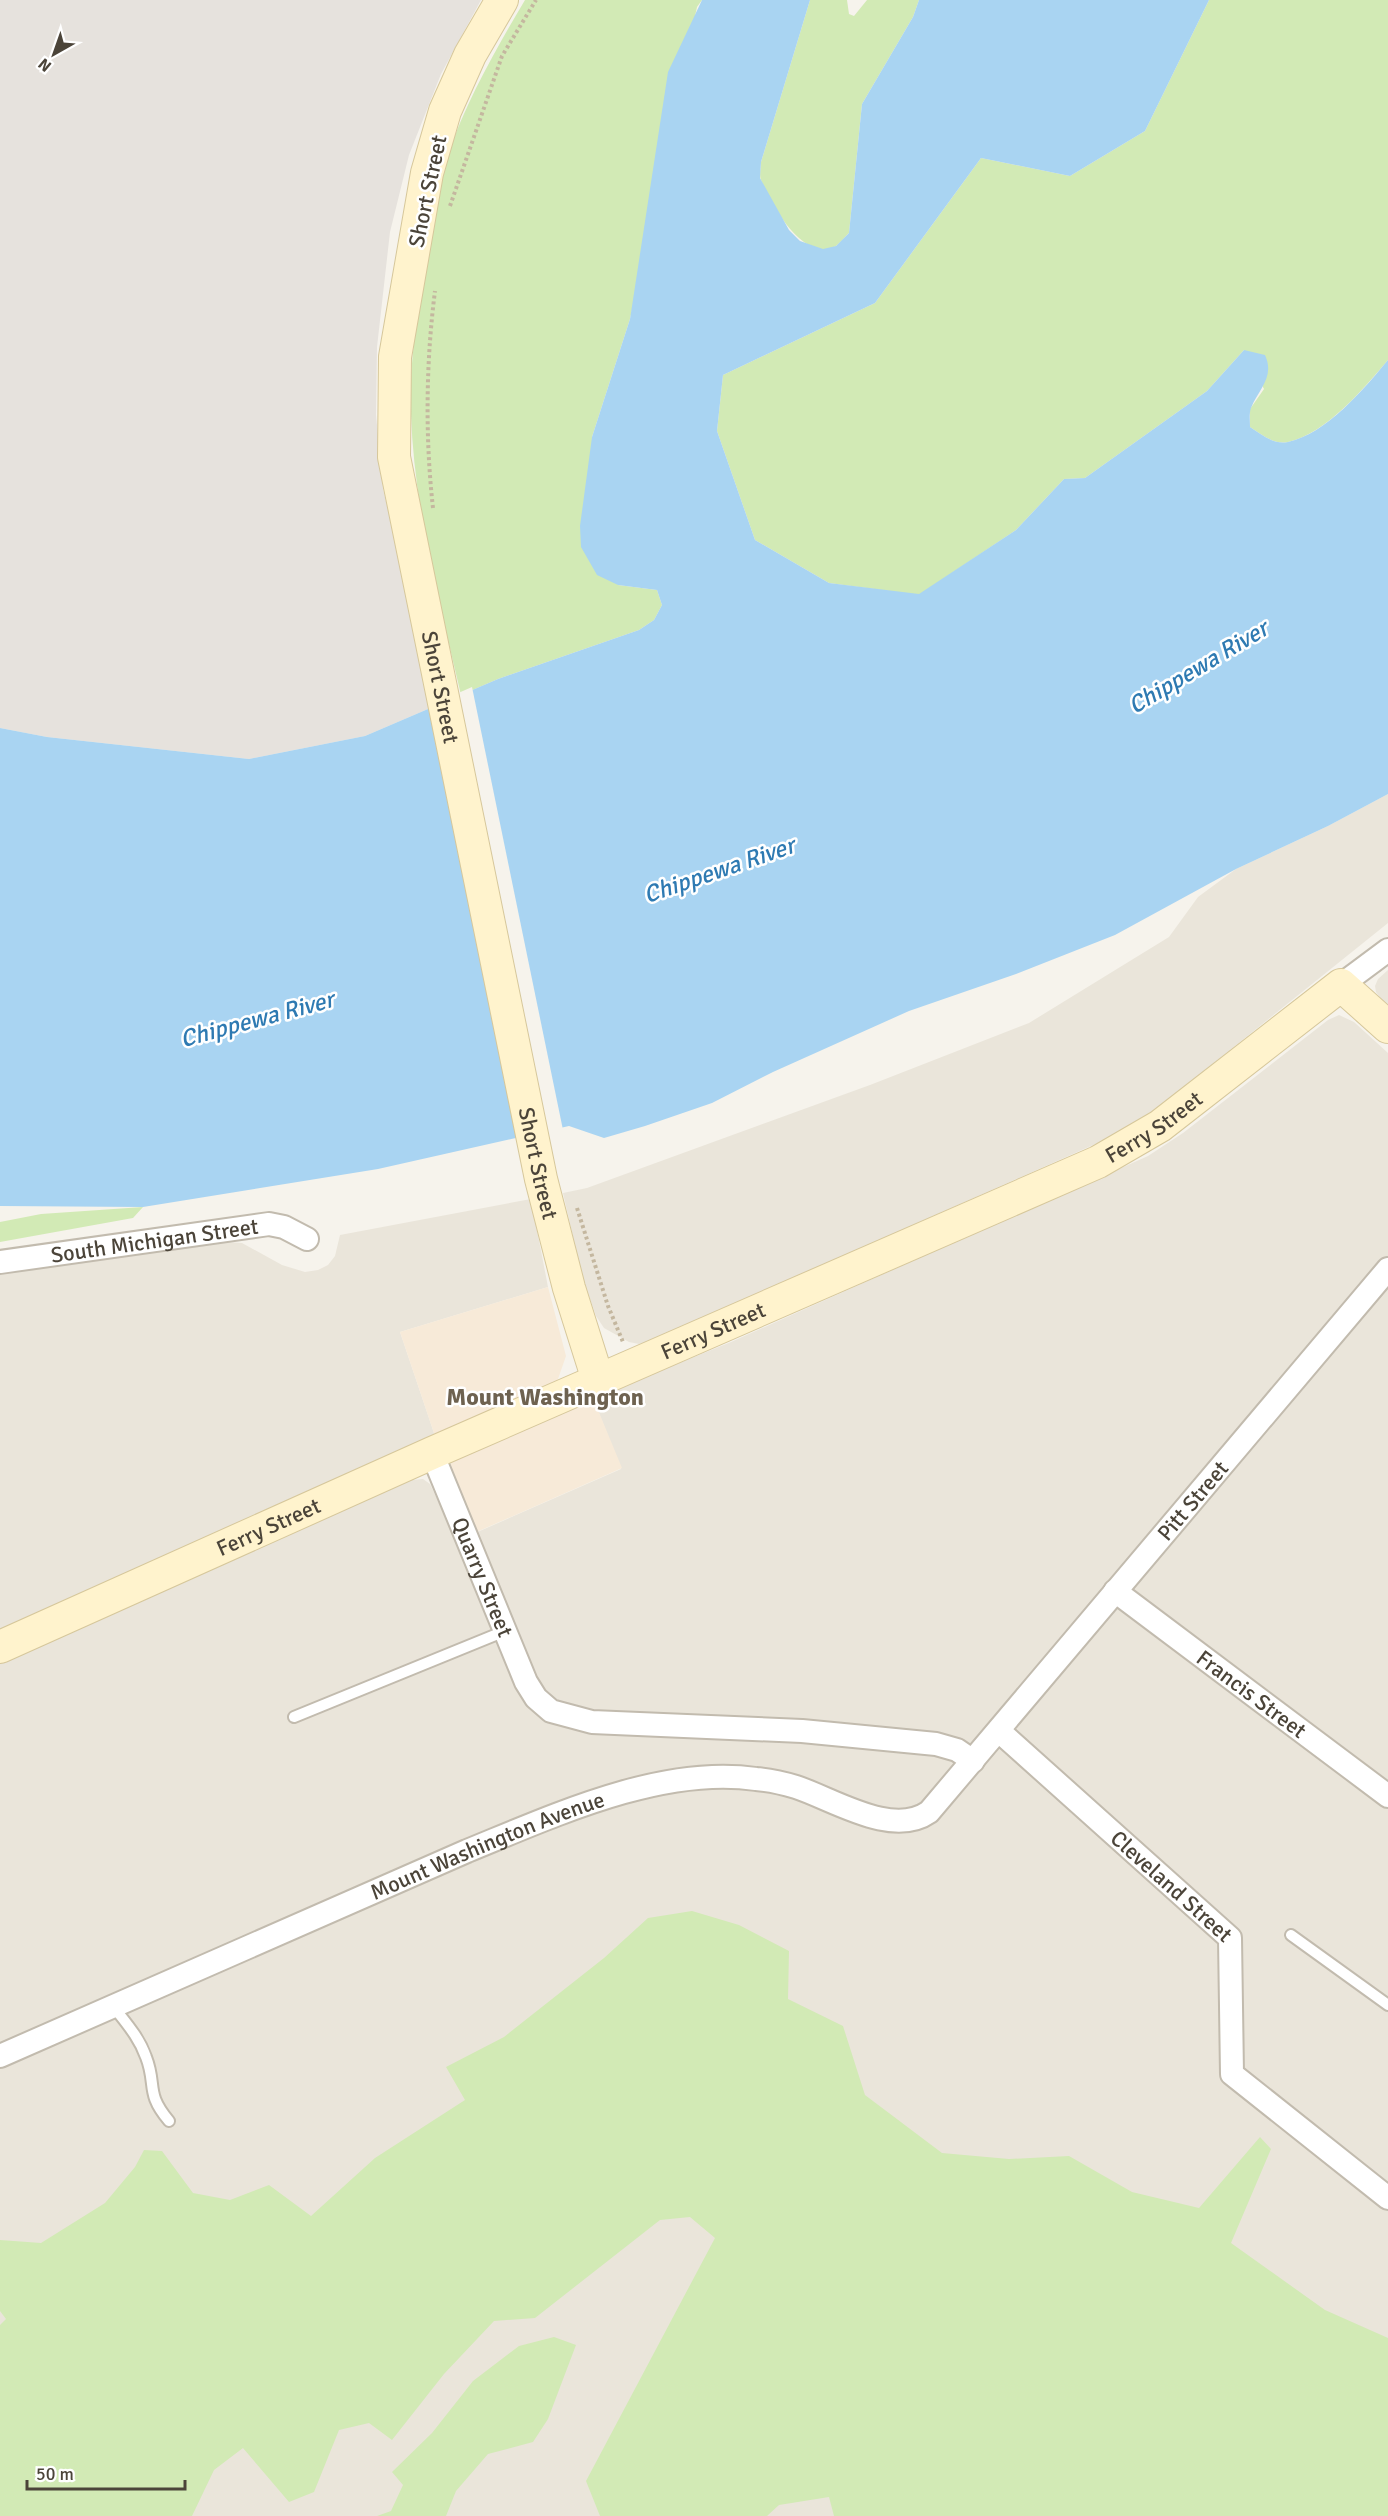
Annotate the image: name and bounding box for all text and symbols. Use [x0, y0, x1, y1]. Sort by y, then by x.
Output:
north arrow [24, 24, 84, 84]
text: N [34, 53, 56, 76]
street label: Short Street [402, 132, 453, 250]
water label: Chippewa River [1123, 612, 1276, 721]
street label: Short Street [416, 628, 465, 746]
water label: Chippewa River [639, 829, 802, 910]
water label: Chippewa River [177, 983, 340, 1054]
street label: Ferry Street [1100, 1085, 1208, 1169]
street label: Short Street [513, 1105, 564, 1222]
street label: South Michigan Street [49, 1213, 260, 1269]
street label: Ferry Street [657, 1296, 770, 1365]
district label: Mount Washington [446, 1382, 644, 1412]
street label: Pitt Street [1151, 1455, 1234, 1546]
street label: Ferry Street [212, 1492, 325, 1562]
street label: Quarry Street [446, 1513, 519, 1641]
street label: Francis Street [1191, 1644, 1312, 1744]
street label: Mount Washington Avenue [366, 1786, 608, 1906]
street label: Cleveland Street [1105, 1825, 1238, 1948]
scale bar [27, 2453, 184, 2491]
text: 50 m [36, 2463, 74, 2485]

